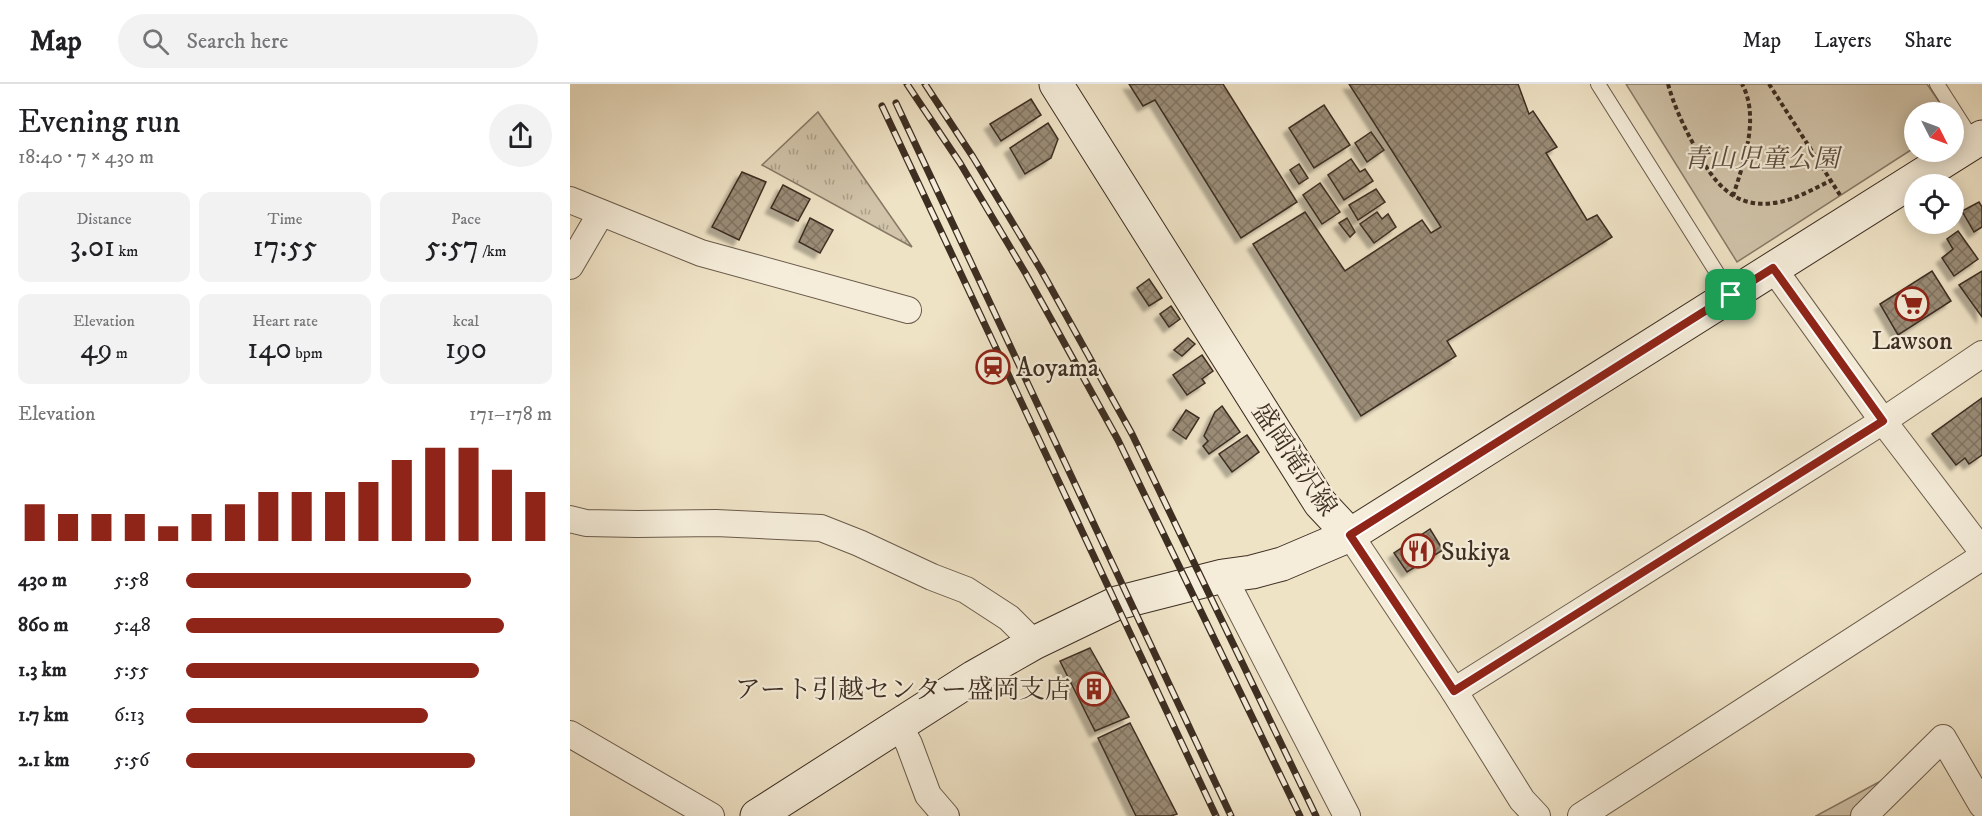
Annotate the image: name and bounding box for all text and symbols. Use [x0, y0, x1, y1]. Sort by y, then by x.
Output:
search box [118, 14, 538, 68]
text: Map [30, 24, 82, 59]
icon: search [139, 25, 172, 58]
text: Search here [187, 28, 288, 55]
text: Map [1742, 28, 1781, 54]
text: Layers [1814, 28, 1872, 54]
text: Share [1905, 28, 1952, 54]
text: Evening run [18, 102, 180, 143]
north arrow [1904, 102, 1964, 162]
map controls [1904, 102, 1964, 234]
button: share [489, 104, 552, 167]
park label: 青山児童公園 [1683, 143, 1843, 176]
text: 18:40 · 7 × 430 m [18, 145, 154, 170]
button: locate [1904, 174, 1964, 234]
text: Distance [76, 209, 132, 229]
text: Time [268, 209, 302, 229]
text: Pace [451, 209, 481, 229]
text: 3.01 [70, 229, 115, 266]
text: 17:55 [253, 229, 317, 266]
text: 5:57 [425, 229, 479, 266]
text: km [115, 241, 138, 261]
text: /km [479, 241, 507, 261]
pin [1705, 269, 1756, 320]
icon: arrive [1714, 278, 1747, 311]
supermarket icon: Lawson [1894, 286, 1930, 322]
text: Elevation [73, 311, 135, 331]
text: Heart rate [252, 311, 318, 331]
text: kcal [453, 311, 479, 331]
place label: Lawson [1871, 325, 1953, 358]
text: 49 [80, 331, 112, 368]
text: 140 [247, 331, 292, 368]
text: 190 [445, 331, 487, 368]
text: m [112, 343, 128, 363]
text: bpm [292, 343, 323, 363]
station icon: Aoyama [975, 349, 1011, 385]
place label: Aoyama [1016, 352, 1099, 385]
street label: 盛岡滝沢線 [1244, 397, 1344, 523]
text: Elevation [18, 402, 95, 427]
text: 171–178 m [469, 402, 552, 427]
restaurant icon: Sukiya [1400, 533, 1436, 569]
place label: Sukiya [1441, 536, 1510, 569]
text: 430 m [18, 568, 67, 593]
text: 5:58 [114, 568, 149, 593]
text: 860 m [18, 613, 69, 638]
text: 5:48 [114, 613, 151, 638]
text: 1.3 km [18, 658, 67, 683]
text: 5:55 [114, 658, 149, 683]
building icon: アート引越センター盛岡支店 [1076, 671, 1112, 707]
place label: アート引越センター盛岡支店 [735, 674, 1071, 707]
text: 1.7 km [18, 703, 69, 728]
text: 6:13 [114, 703, 144, 728]
text: 2.1 km [18, 748, 69, 773]
text: 5:56 [114, 748, 150, 773]

